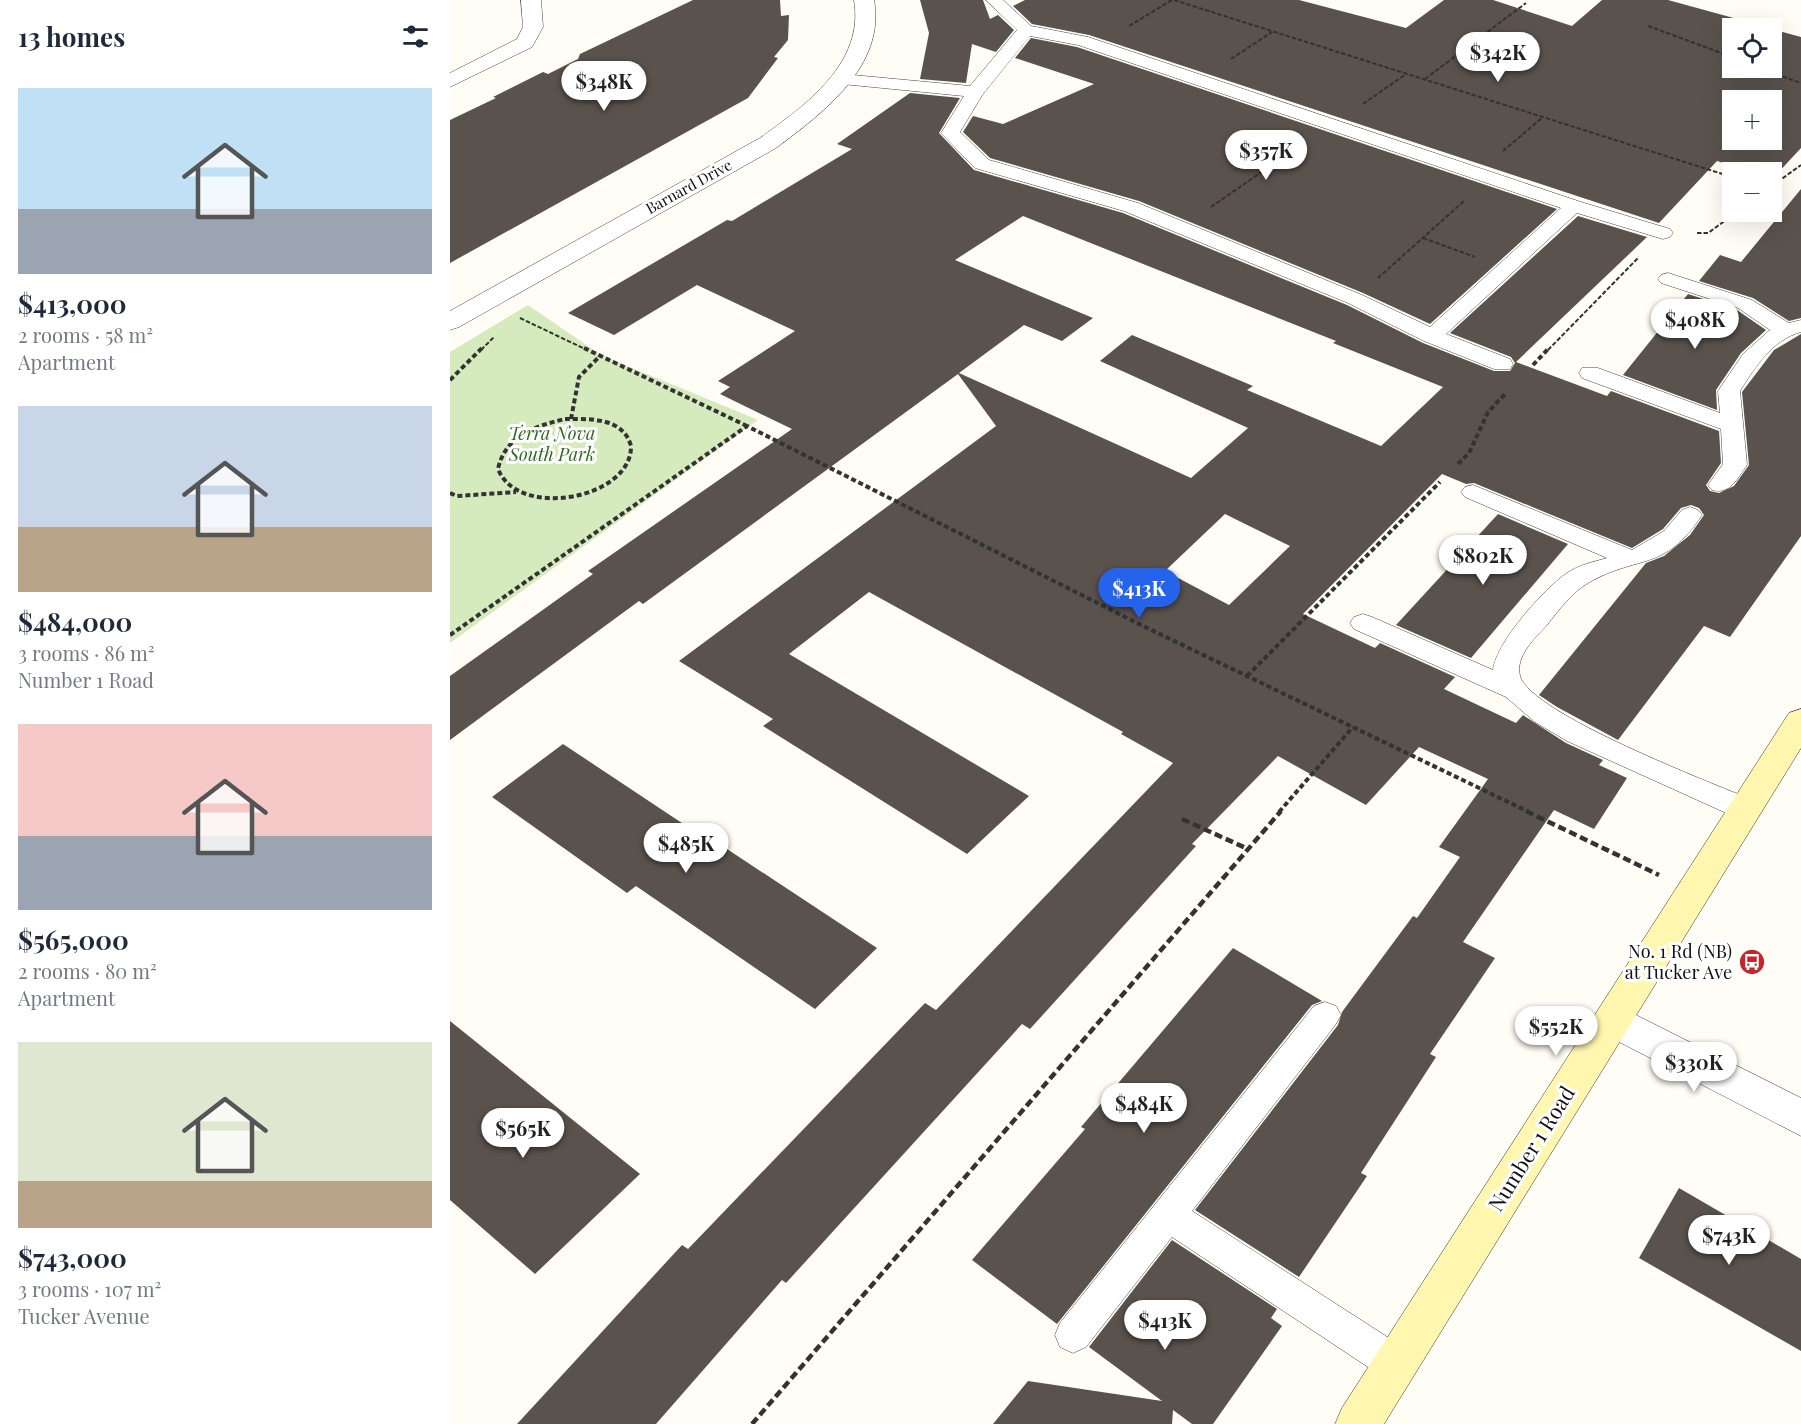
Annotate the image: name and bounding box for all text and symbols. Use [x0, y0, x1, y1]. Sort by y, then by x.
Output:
map controls [1722, 18, 1782, 222]
button: locate [1722, 18, 1782, 78]
text: 13 homes [18, 19, 125, 54]
icon: filters [399, 20, 432, 53]
pin: $342K [1456, 32, 1540, 83]
text: $342K [1470, 38, 1526, 65]
pin: $348K [562, 61, 646, 112]
text: $348K [575, 67, 633, 94]
button: + [1722, 90, 1782, 150]
icon: home [171, 127, 279, 235]
pin: $357K [1224, 130, 1308, 181]
text: $357K [1239, 136, 1293, 163]
street label: Barnard Drive [642, 154, 735, 218]
button: − [1722, 162, 1782, 222]
text: $413,000 [18, 286, 126, 321]
pin: $408K [1653, 299, 1737, 350]
text: $408K [1665, 305, 1725, 332]
text: 2 rooms · 58 m² [18, 321, 153, 348]
text: Apartment [18, 348, 115, 375]
park label: Terra Nova South Park [508, 421, 595, 466]
icon: home [171, 445, 279, 553]
pin: $802K [1441, 535, 1525, 586]
text: $802K [1453, 541, 1513, 568]
pin: $413K [1097, 568, 1181, 619]
text: $413K [1112, 574, 1166, 601]
text: $484,000 [18, 604, 132, 639]
text: 3 rooms · 86 m² [18, 639, 155, 666]
text: Number 1 Road [18, 666, 154, 693]
icon: home [171, 763, 279, 871]
pin: $485K [644, 823, 728, 874]
text: $485K [658, 829, 714, 856]
text: $565,000 [18, 922, 129, 957]
place label: No. 1 Rd (NB) at Tucker Ave [1625, 939, 1732, 984]
bus stop icon: No. 1 Rd (NB) at Tucker Ave [1737, 947, 1767, 977]
text: 2 rooms · 80 m² [18, 957, 157, 984]
text: Apartment [18, 984, 115, 1011]
pin: $552K [1514, 1006, 1598, 1057]
text: $552K [1529, 1012, 1583, 1039]
pin: $330K [1652, 1042, 1736, 1093]
text: $330K [1665, 1048, 1723, 1075]
street label: Number 1 Road [1481, 1080, 1580, 1216]
icon: home [171, 1081, 279, 1189]
pin: $484K [1102, 1083, 1186, 1134]
text: $484K [1115, 1089, 1173, 1116]
pin: $565K [481, 1108, 565, 1159]
text: $565K [495, 1114, 551, 1141]
pin: $743K [1687, 1215, 1771, 1266]
text: $743K [1702, 1221, 1756, 1248]
text: $743,000 [18, 1240, 127, 1275]
text: 3 rooms · 107 m² [18, 1275, 161, 1302]
pin: $413K [1123, 1300, 1207, 1351]
text: Tucker Avenue [18, 1302, 150, 1329]
text: $413K [1138, 1306, 1192, 1333]

